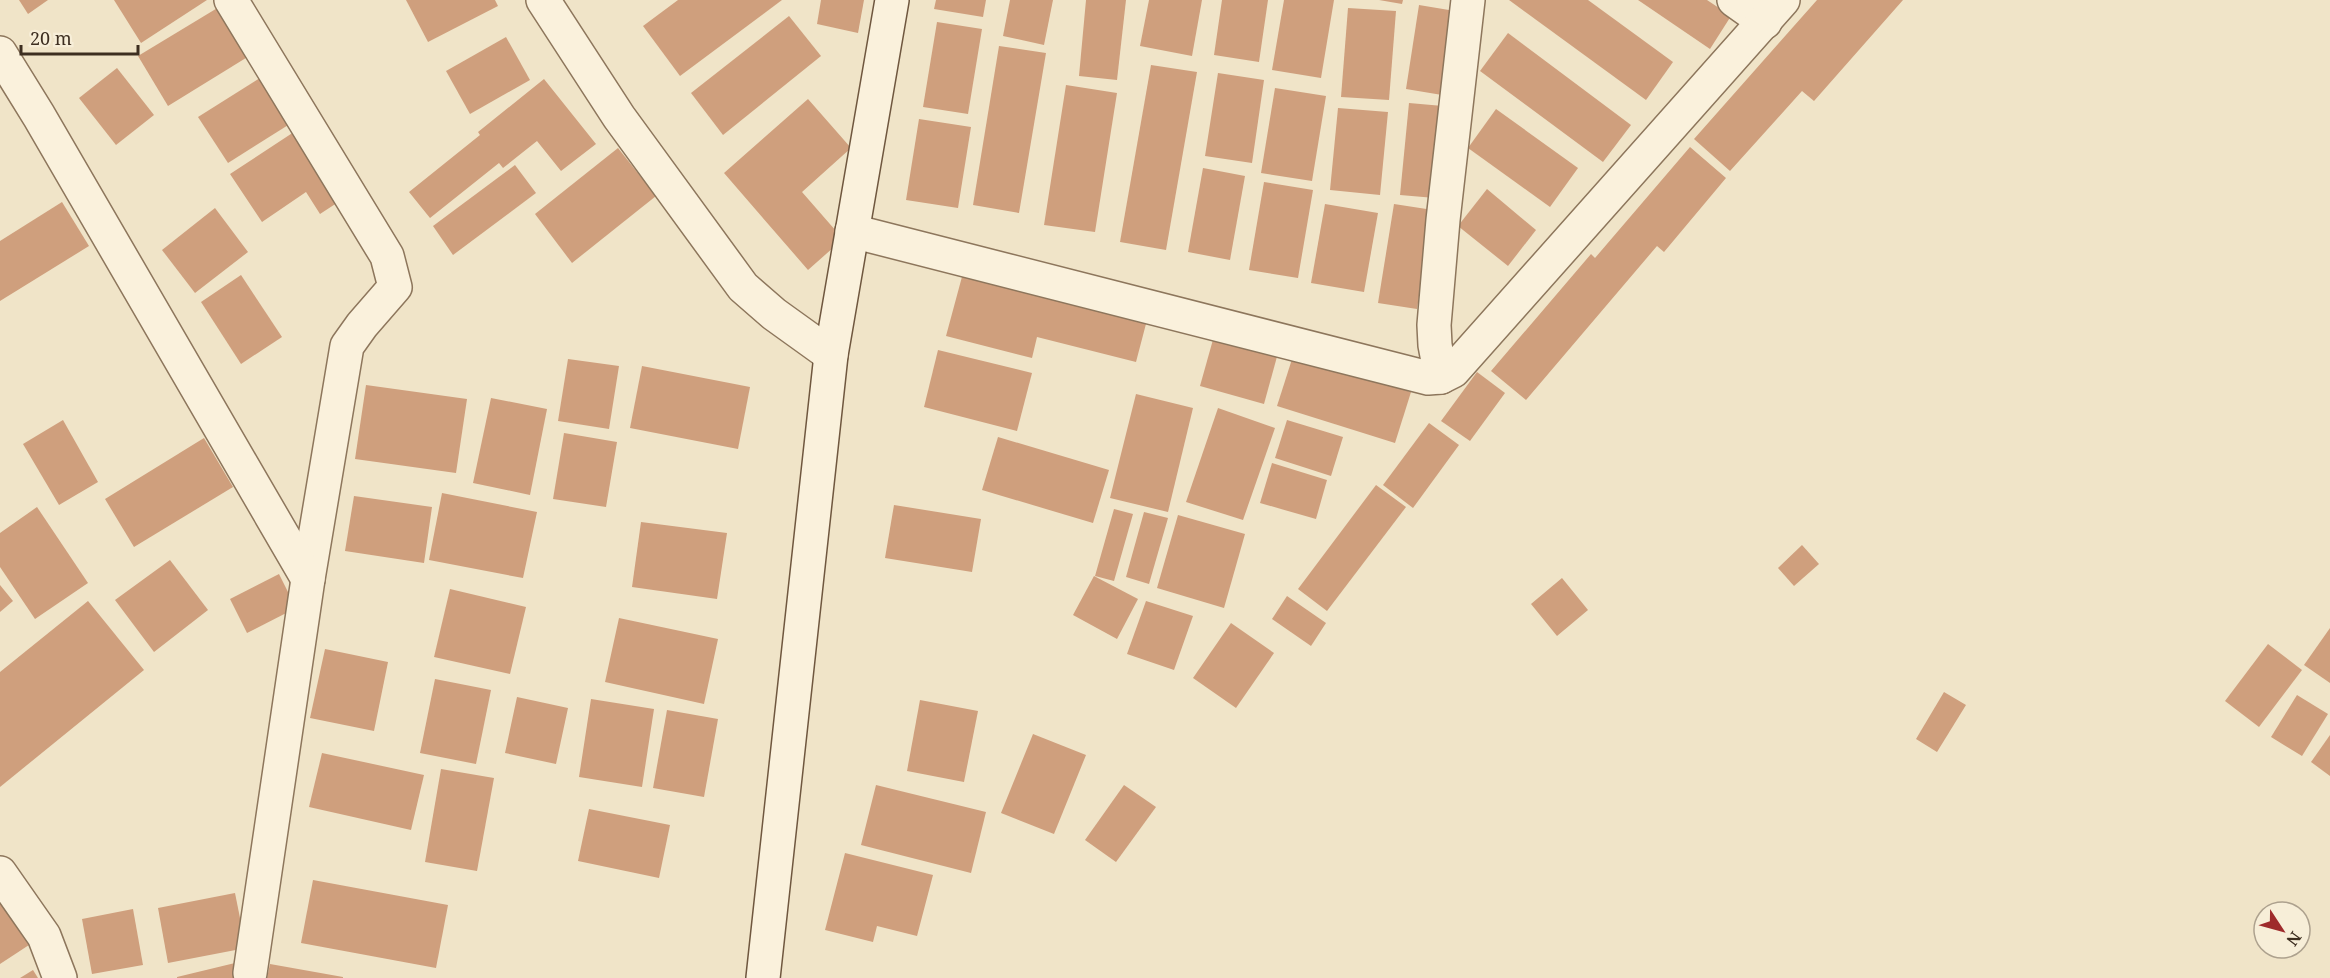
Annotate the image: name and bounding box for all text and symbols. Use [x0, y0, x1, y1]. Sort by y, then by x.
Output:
scale bar [21, 18, 138, 56]
text: 20 m [30, 26, 72, 50]
north arrow [2252, 900, 2312, 960]
text: N [2281, 927, 2307, 951]

